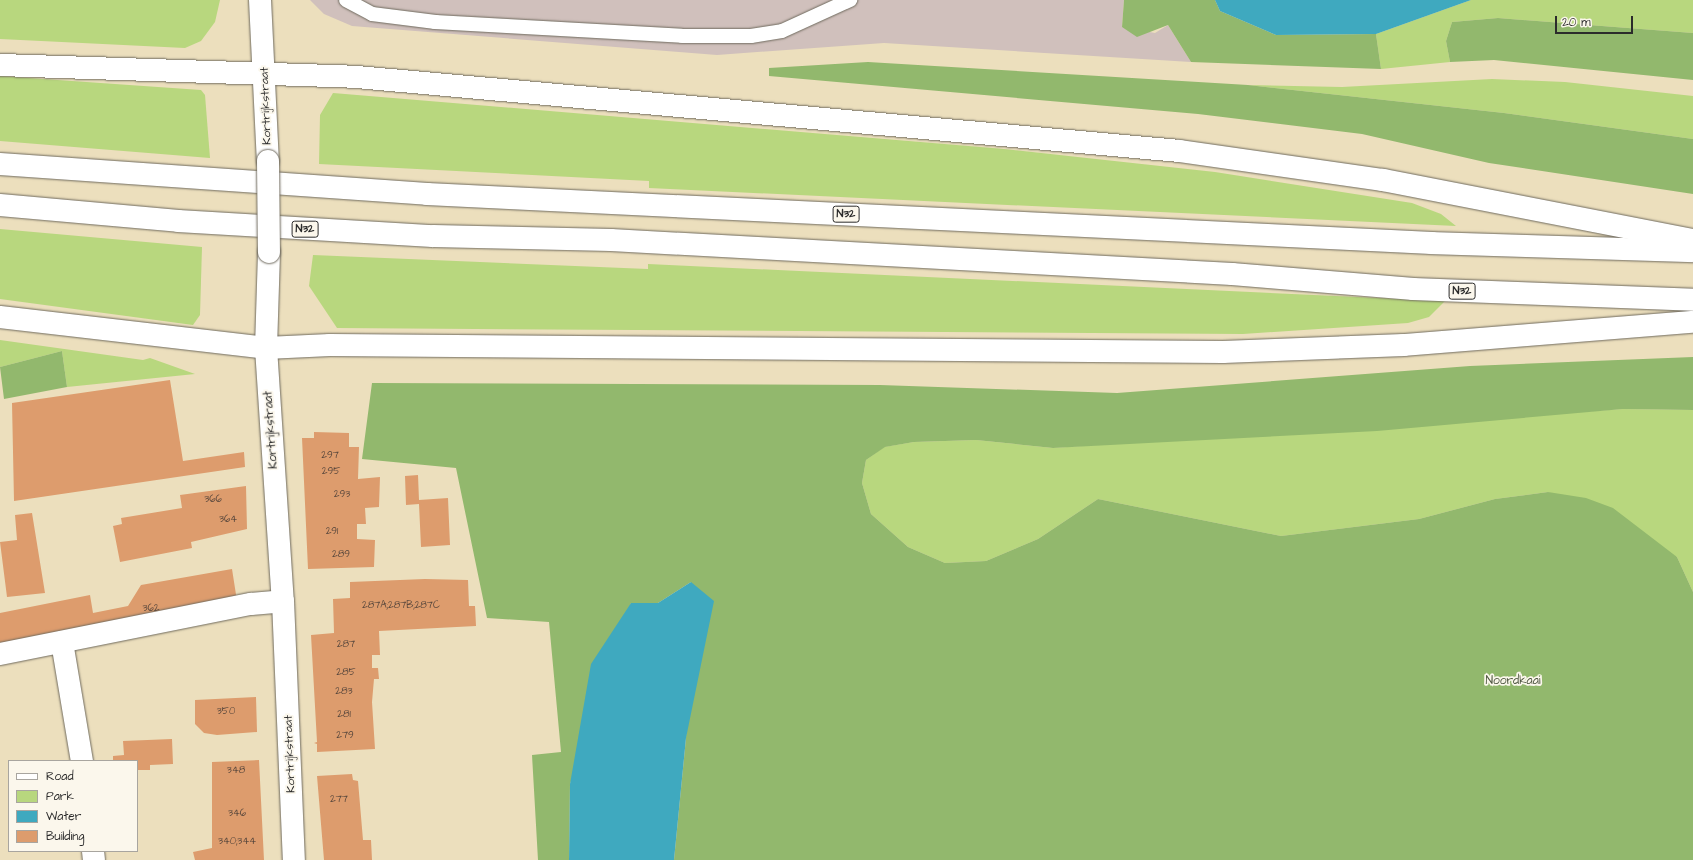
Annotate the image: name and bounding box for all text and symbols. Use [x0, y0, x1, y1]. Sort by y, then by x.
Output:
scale bar [1557, 8, 1635, 34]
text: 20 m [1562, 14, 1591, 31]
street label: Kortrijkstraat [257, 67, 275, 145]
road number: N32 [832, 205, 860, 223]
road number: N32 [291, 220, 319, 238]
road number: N32 [1448, 282, 1476, 300]
street label: Kortrijkstraat [261, 391, 281, 469]
house number: 297 [321, 450, 339, 462]
house number: 295 [322, 466, 340, 478]
house number: 293 [334, 489, 350, 501]
house number: 366 [204, 494, 222, 506]
house number: 364 [219, 514, 237, 526]
house number: 291 [326, 526, 338, 538]
house number: 289 [332, 549, 350, 561]
house number: 287A;287B;287C [362, 600, 440, 612]
house number: 362 [142, 603, 160, 615]
house number: 287 [337, 639, 355, 651]
house number: 285 [336, 667, 356, 679]
park label: Noordkaai [1485, 674, 1541, 688]
house number: 283 [335, 686, 353, 698]
house number: 350 [217, 706, 235, 718]
house number: 281 [337, 709, 351, 721]
street label: Kortrijkstraat [281, 715, 299, 793]
house number: 279 [336, 730, 354, 742]
legend [8, 760, 138, 852]
house number: 348 [227, 765, 245, 777]
text: Road [46, 768, 74, 785]
text: Park [46, 788, 74, 805]
house number: 277 [330, 794, 348, 806]
text: Water [46, 808, 81, 825]
house number: 346 [228, 808, 246, 820]
text: Building [46, 828, 84, 845]
house number: 340;344 [218, 836, 256, 848]

